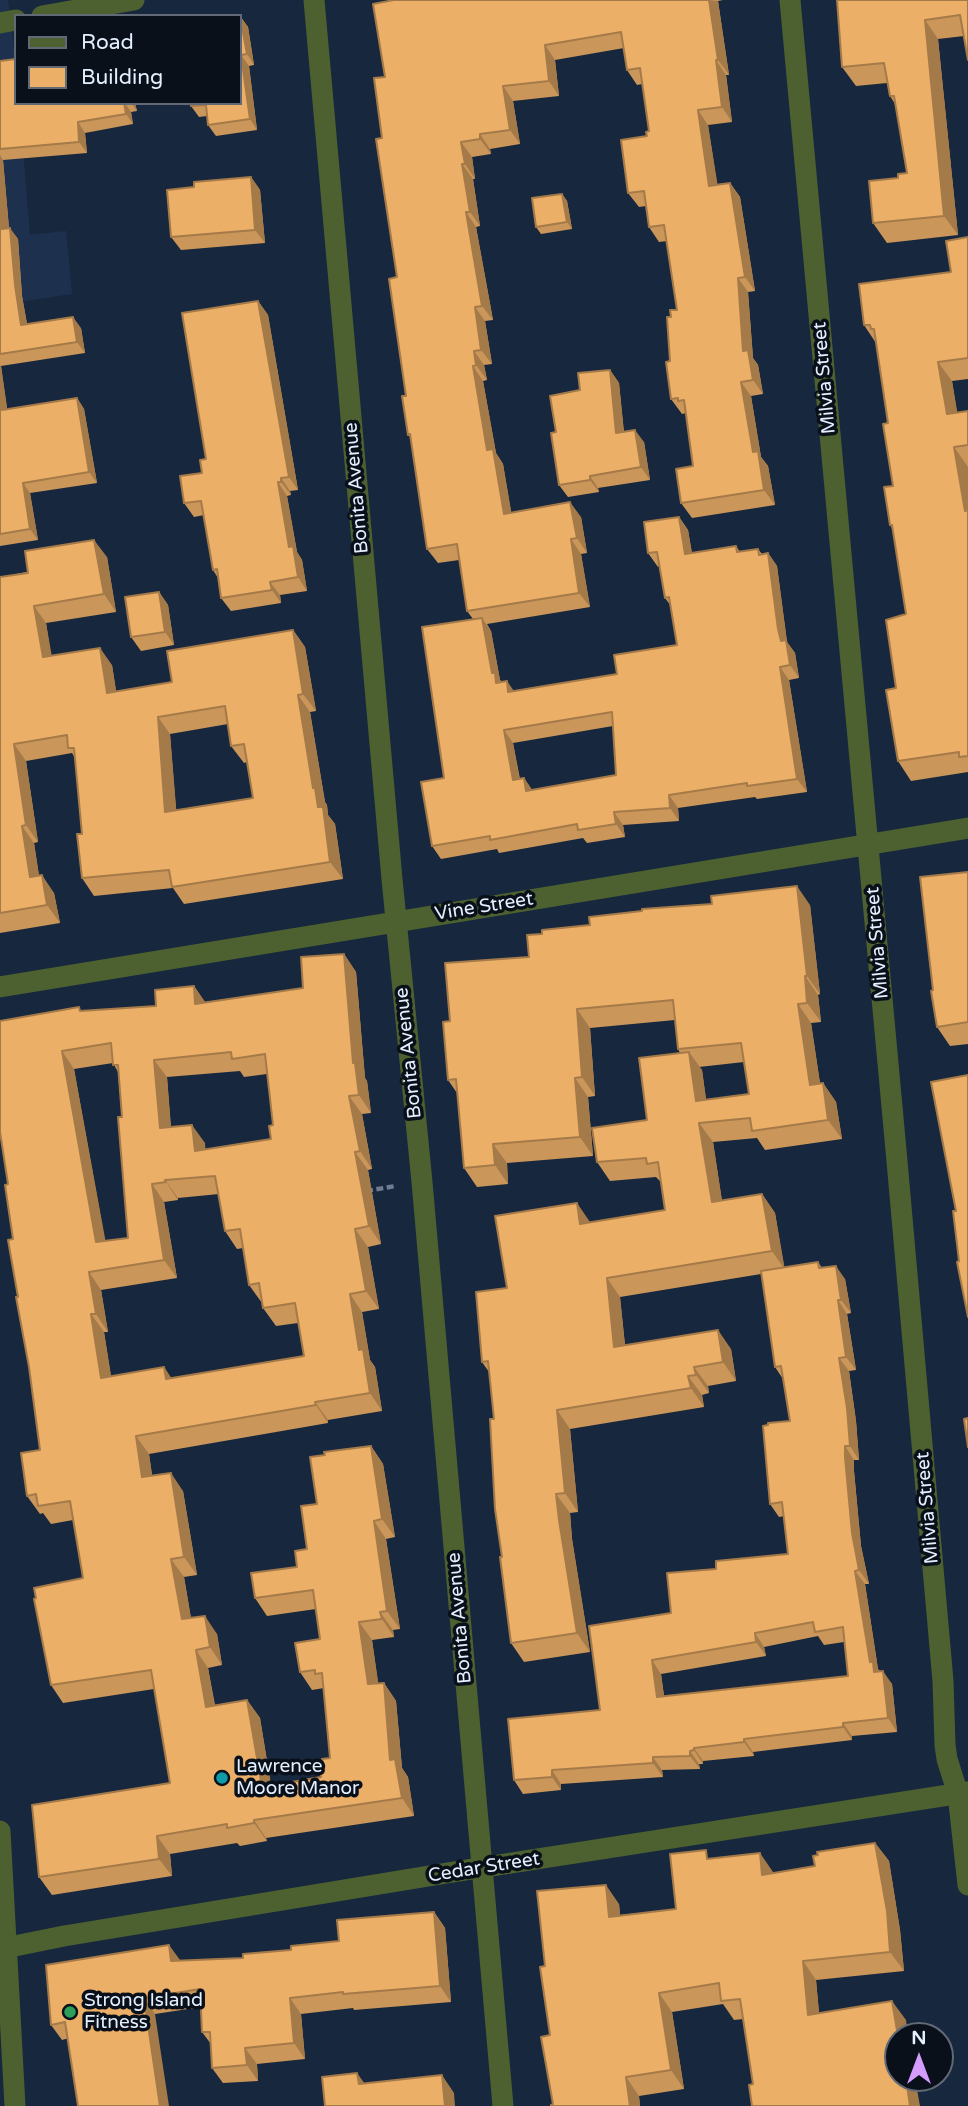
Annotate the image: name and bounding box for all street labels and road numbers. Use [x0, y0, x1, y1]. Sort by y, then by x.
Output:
street label: Milvia Street [809, 321, 841, 435]
street label: Bonita Avenue [340, 421, 374, 555]
street label: Milvia Street [862, 886, 894, 1000]
street label: Vine Street [433, 888, 535, 926]
street label: Bonita Avenue [391, 986, 427, 1120]
street label: Milvia Street [912, 1451, 944, 1565]
street label: Bonita Avenue [443, 1551, 477, 1685]
street label: Cedar Street [426, 1848, 542, 1888]

